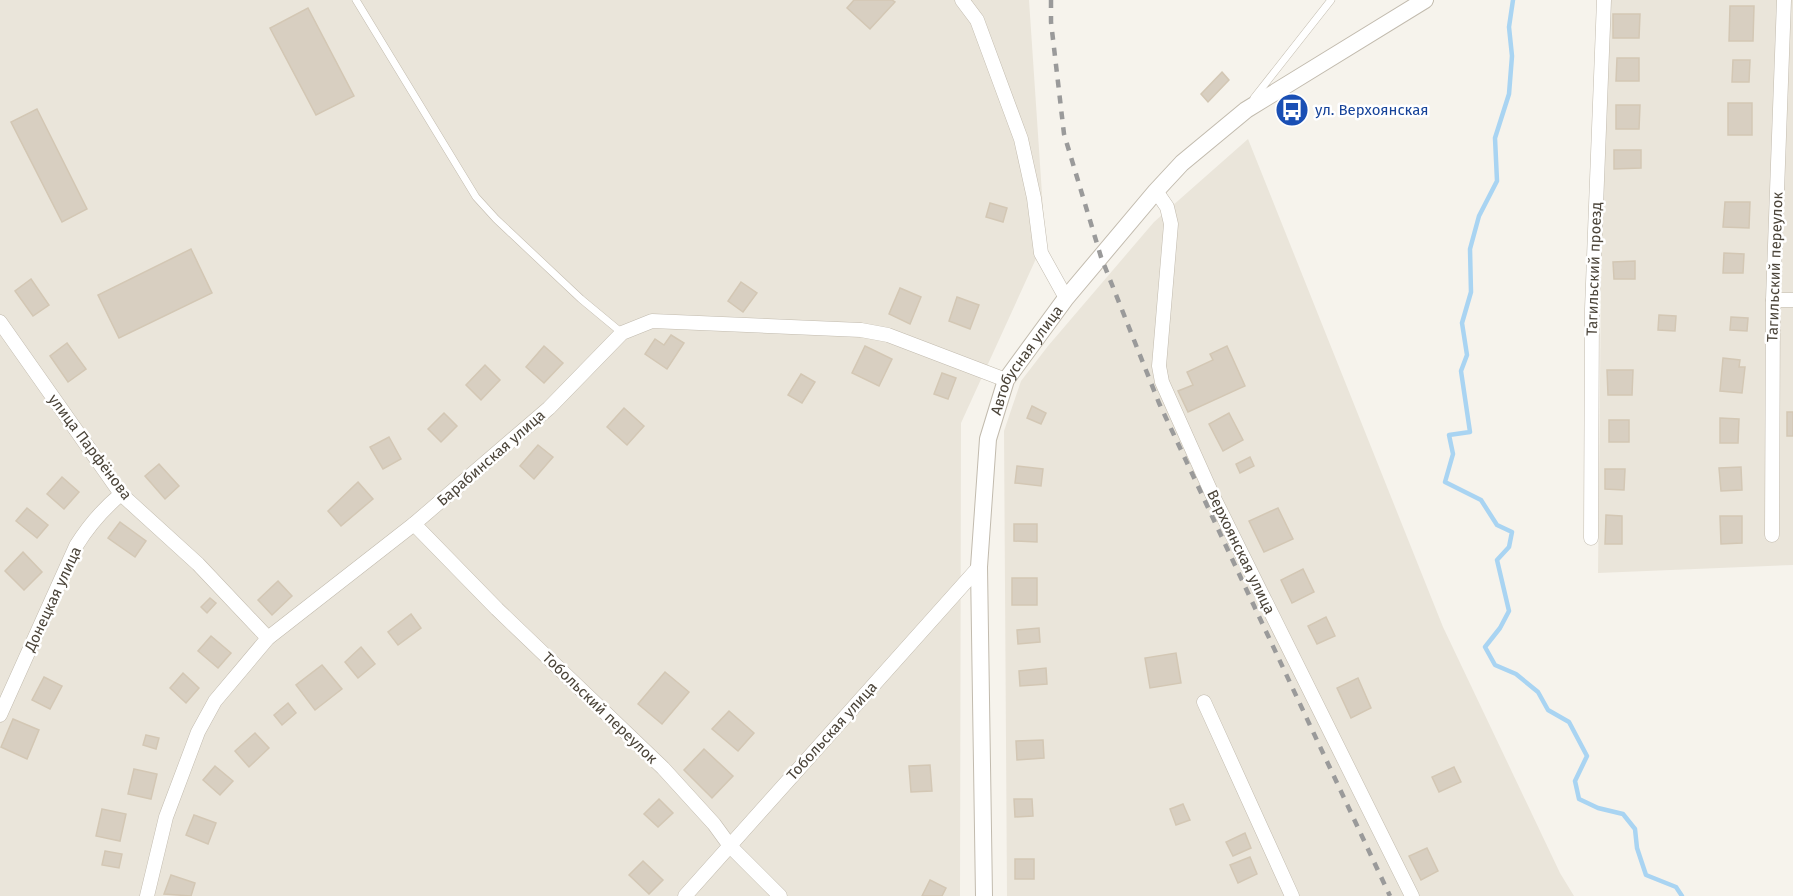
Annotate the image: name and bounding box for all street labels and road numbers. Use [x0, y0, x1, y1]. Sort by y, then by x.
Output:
street label: Тагильский переулок [1763, 191, 1787, 342]
street label: Тагильский проезд [1583, 202, 1605, 336]
street label: Автобусная улица [987, 302, 1066, 417]
street label: улица Парфёнова [44, 391, 136, 503]
street label: Барабинская улица [433, 406, 549, 510]
street label: Верхоянская улица [1203, 487, 1279, 617]
street label: Донецкая улица [20, 544, 85, 655]
street label: Тобольский переулок [539, 648, 661, 768]
street label: Тобольская улица [783, 678, 881, 784]

